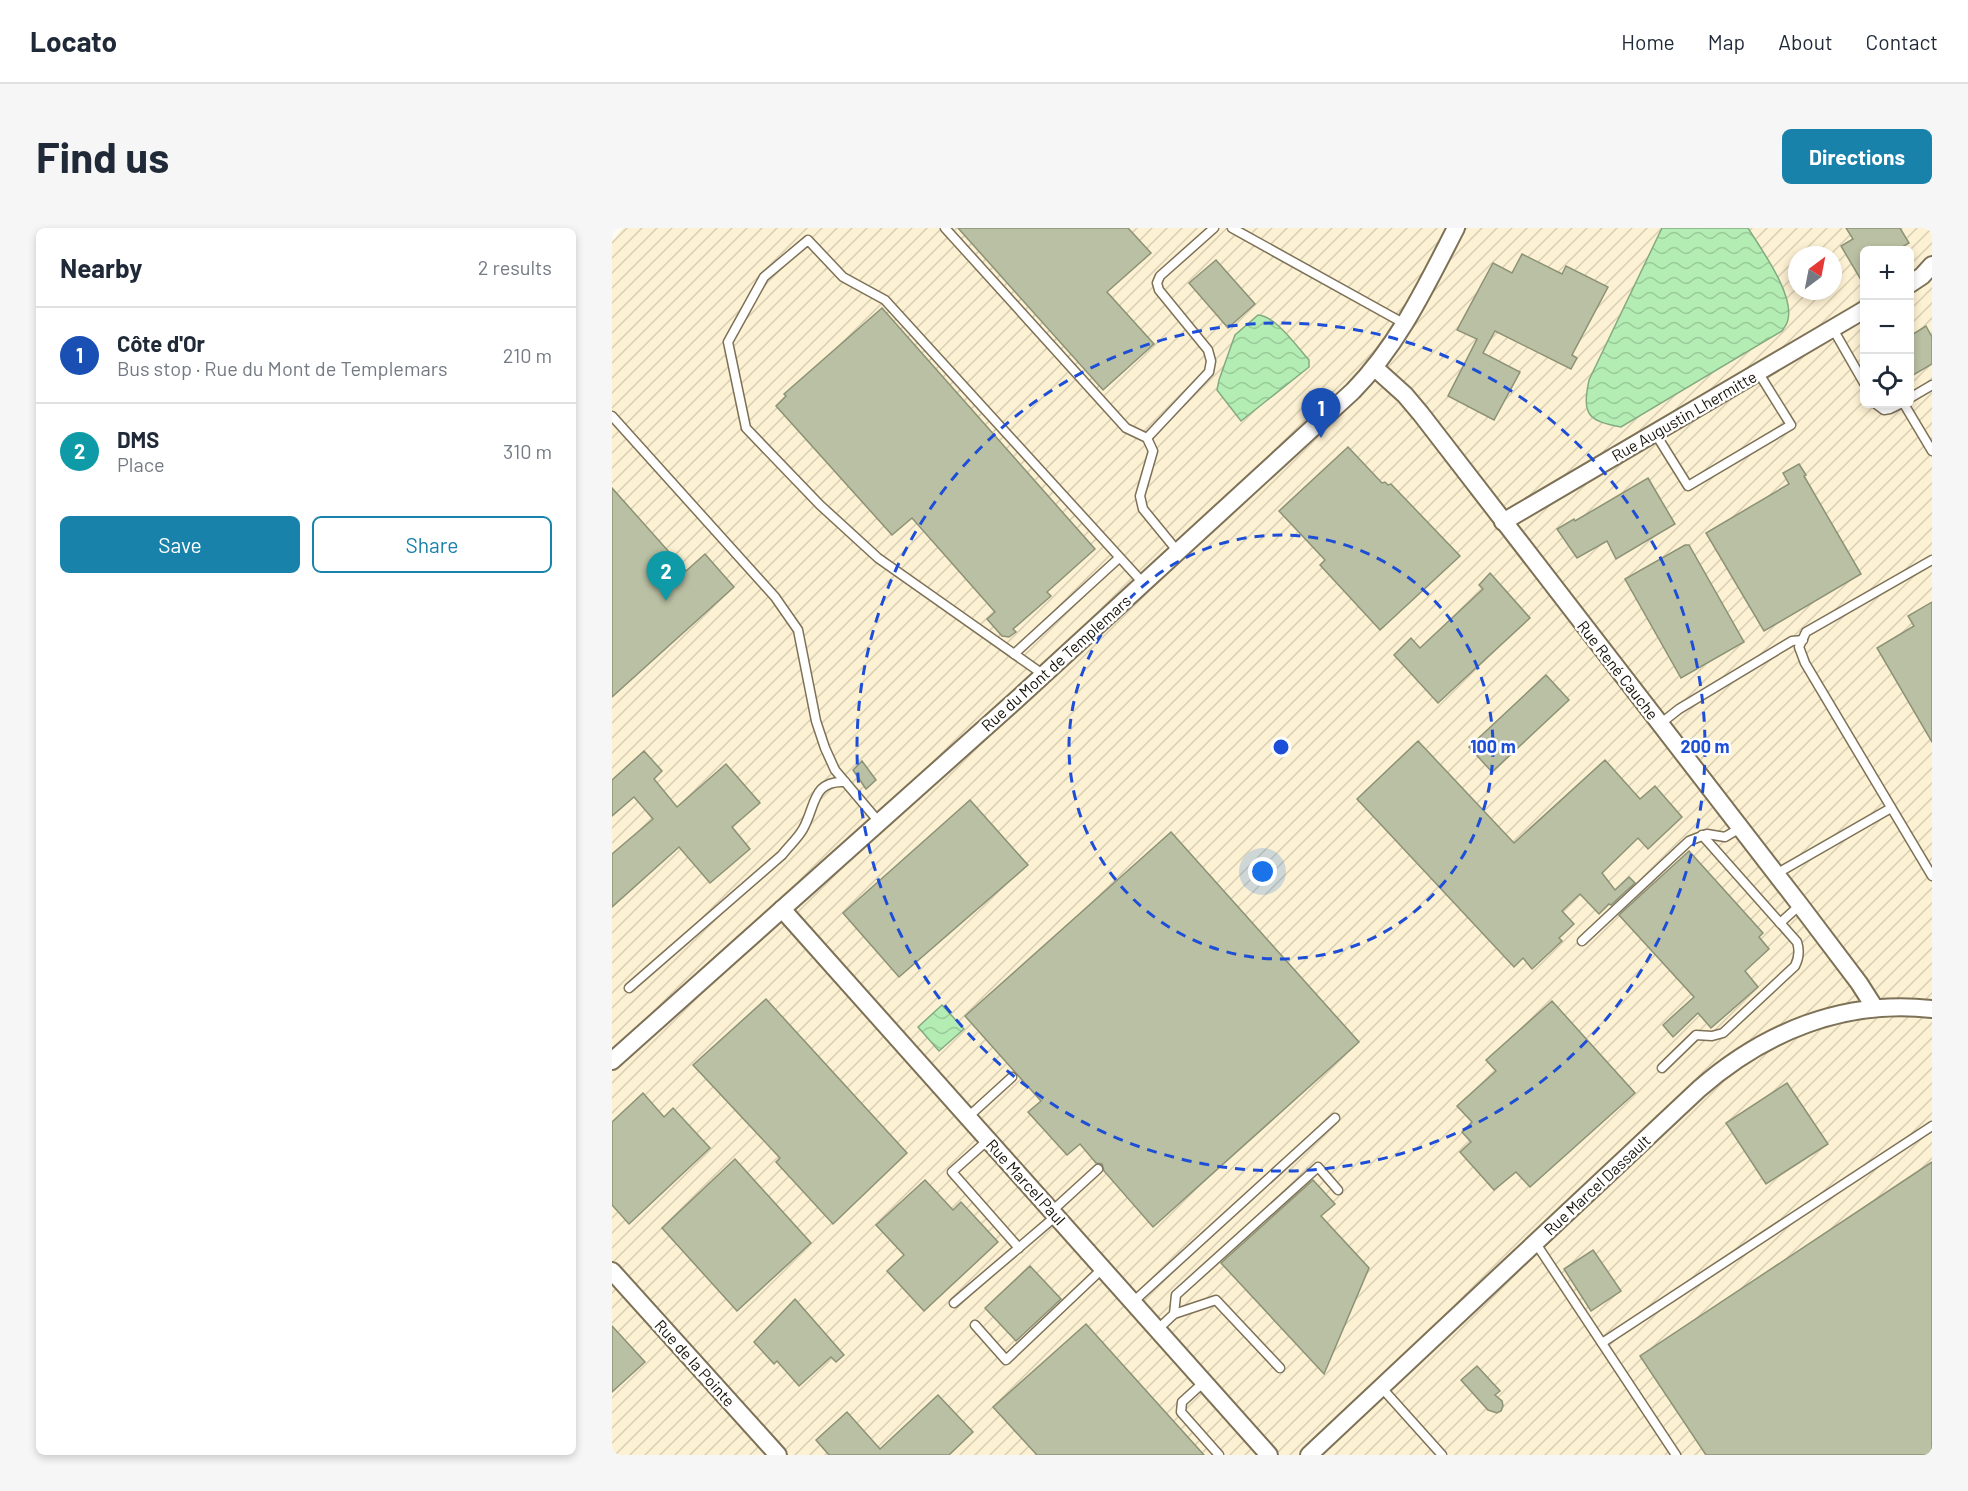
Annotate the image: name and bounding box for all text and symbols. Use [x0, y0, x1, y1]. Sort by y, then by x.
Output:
text: Locato [30, 24, 117, 58]
text: Home [1621, 29, 1675, 54]
text: Map [1708, 29, 1745, 54]
text: About [1778, 29, 1833, 54]
text: Contact [1866, 29, 1938, 54]
button: Directions [1782, 129, 1932, 184]
text: Find us [36, 131, 169, 181]
north arrow [1788, 246, 1842, 300]
map controls [1860, 246, 1914, 408]
button: + [1860, 246, 1914, 300]
text: Nearby [60, 252, 142, 283]
text: 2 results [478, 255, 552, 279]
button: − [1860, 300, 1914, 354]
text: Côte d'Or [117, 330, 205, 356]
text: 1 [76, 343, 83, 367]
text: 210 m [503, 343, 552, 367]
button: locate [1860, 354, 1914, 408]
text: Bus stop · Rue du Mont de Templemars [117, 356, 448, 380]
street label: Rue Augustin Lhermitte [1608, 366, 1760, 465]
pin: 1 [1302, 388, 1340, 438]
text: DMS [117, 426, 159, 452]
text: 2 [74, 439, 85, 463]
text: 310 m [503, 439, 552, 463]
text: Place [117, 452, 165, 476]
button: Save [60, 516, 300, 573]
button: Share [312, 516, 552, 573]
pin: 2 [646, 552, 686, 601]
street label: Rue du Mont de Templemars [977, 590, 1134, 735]
street label: Rue René Cauche [1574, 616, 1663, 723]
text: 100 m [1470, 735, 1516, 757]
text: 200 m [1680, 735, 1730, 757]
centre of rings [1271, 737, 1291, 757]
your location [1248, 857, 1277, 886]
street label: Rue Marcel Dassault [1540, 1130, 1654, 1239]
street label: Rue Marcel Paul [983, 1135, 1070, 1229]
street label: Rue de la Pointe [651, 1315, 739, 1410]

